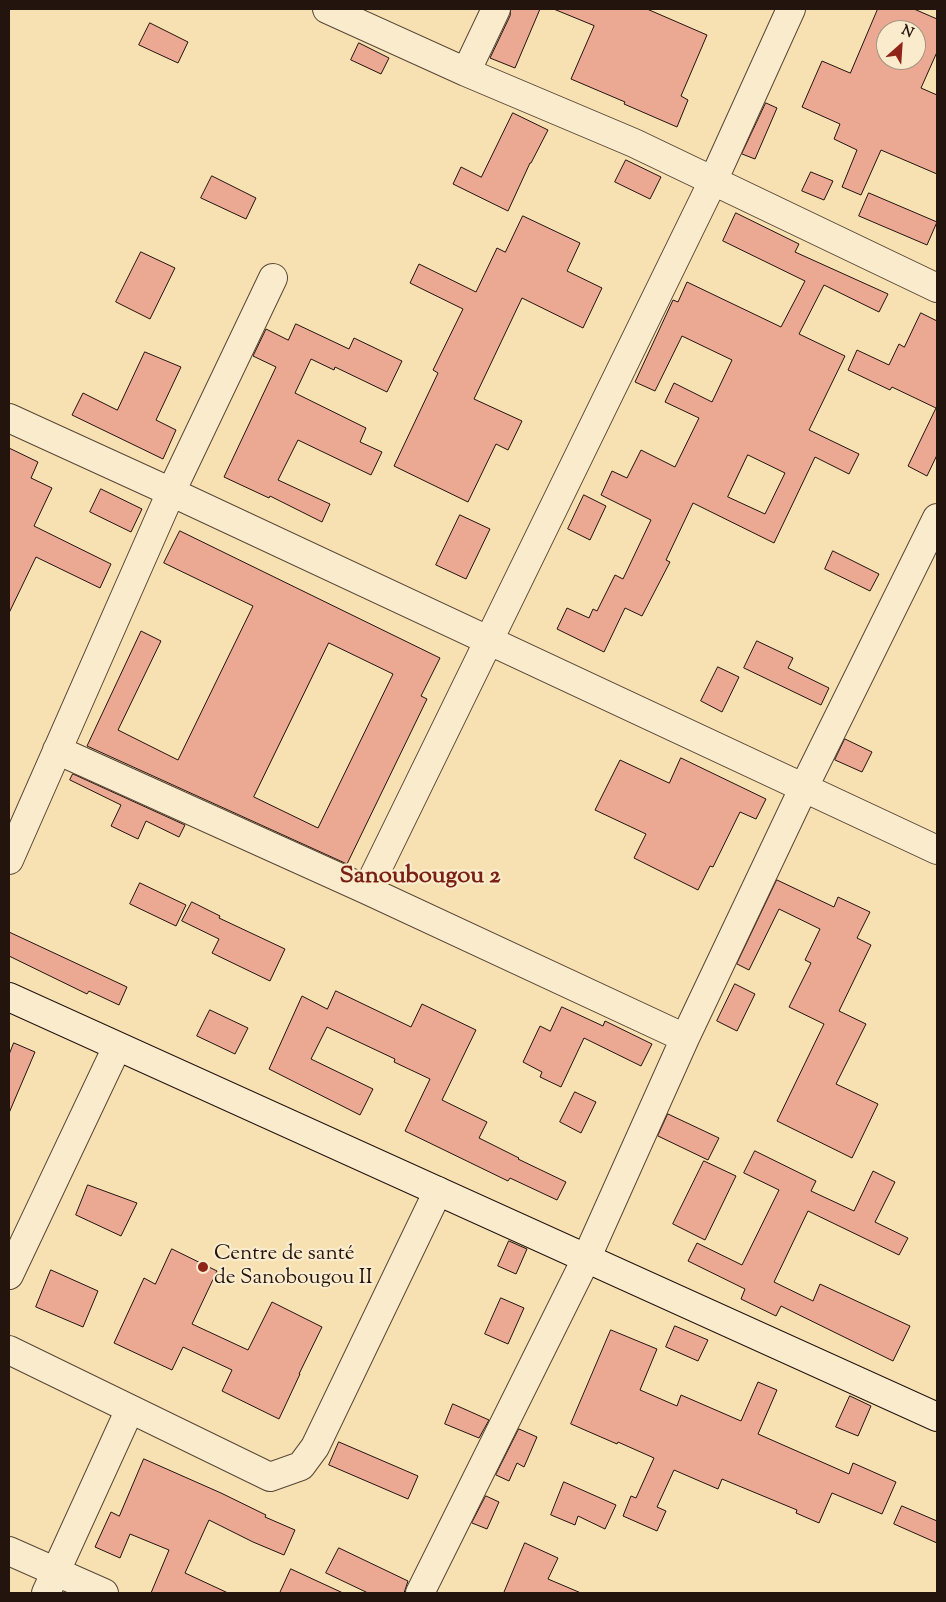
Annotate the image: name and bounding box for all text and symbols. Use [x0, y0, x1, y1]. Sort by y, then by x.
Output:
north arrow [876, 20, 926, 70]
text: N [898, 21, 917, 44]
district label: Sanoubougou 2 [340, 864, 500, 892]
place label: Centre de santé de Sanobougou II [214, 1242, 373, 1292]
marker: Centre de santé de Sanobougou II [196, 1260, 210, 1274]

